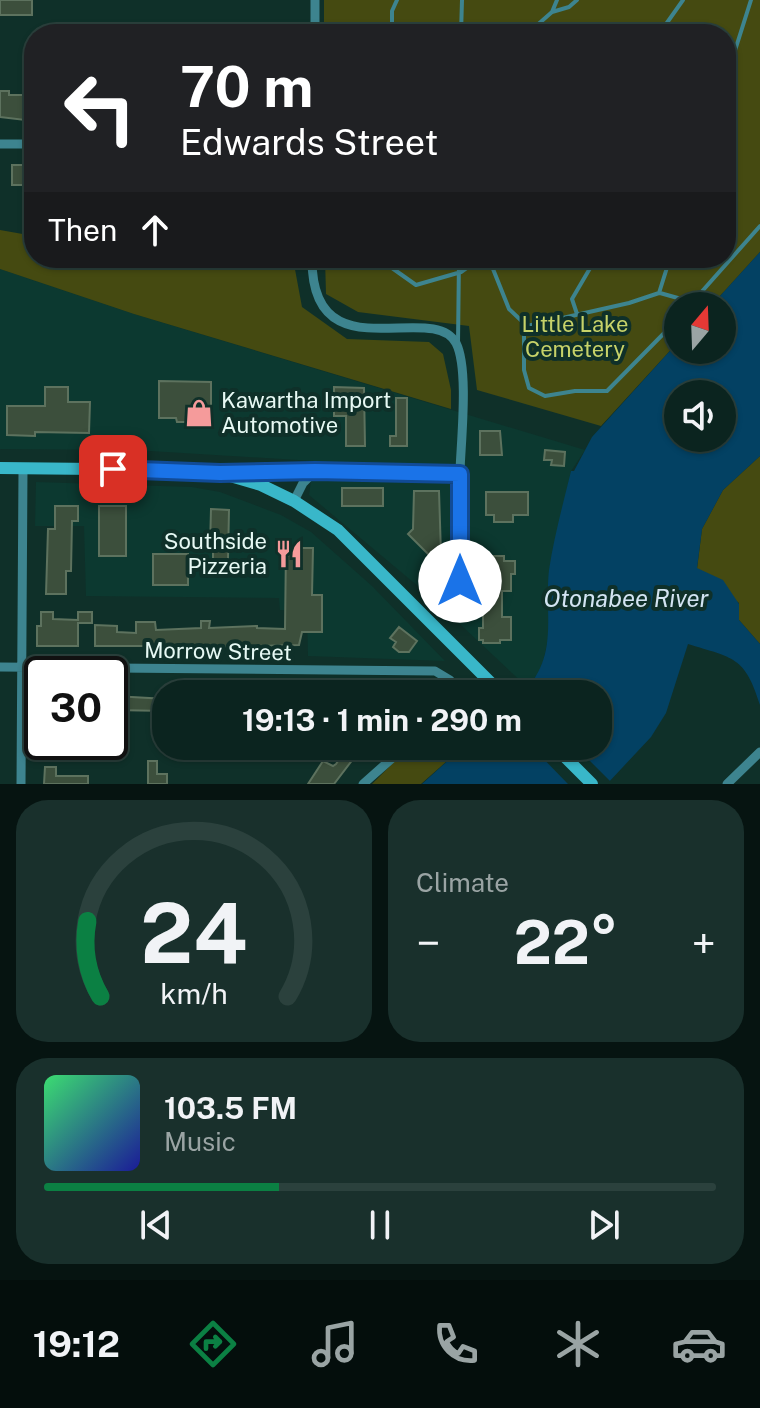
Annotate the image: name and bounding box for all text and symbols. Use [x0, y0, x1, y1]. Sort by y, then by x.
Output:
text: 70 m [180, 54, 313, 120]
icon: left [48, 56, 152, 160]
text: Edwards Street [180, 121, 438, 163]
icon: ahead [133, 208, 177, 252]
text: Then [48, 212, 117, 248]
north arrow [664, 292, 736, 364]
map controls [664, 292, 736, 452]
park label: Little Lake Cemetery [522, 311, 628, 362]
button: sound [664, 380, 736, 452]
place label: Kawartha Import Automotive [221, 387, 391, 438]
shop icon: Kawartha Import Automotive [184, 398, 214, 428]
pin [79, 435, 147, 503]
icon: arrive [91, 447, 135, 491]
place label: Southside Pizzeria [164, 528, 267, 579]
restaurant icon: Southside Pizzeria [274, 539, 304, 569]
position arrow [418, 539, 502, 623]
water label: Otonabee River [543, 584, 709, 612]
street label: Morrow Street [144, 637, 292, 665]
speed limit sign: 30 [24, 656, 128, 760]
text: 19:13 · 1 min · 290 m [242, 702, 522, 738]
text: Climate [416, 867, 509, 898]
text: 24 [140, 884, 248, 982]
text: 22° [514, 907, 618, 978]
text: − [416, 917, 440, 969]
text: + [692, 917, 716, 969]
text: km/h [160, 977, 228, 1010]
text: 103.5 FM [164, 1090, 297, 1126]
text: Music [164, 1126, 236, 1157]
icon: previous [134, 1203, 178, 1247]
icon: pause [358, 1203, 402, 1247]
icon: next [582, 1203, 626, 1247]
icon: directions [185, 1316, 241, 1372]
icon: music [307, 1316, 363, 1372]
icon: phone [428, 1316, 484, 1372]
icon: climate [550, 1316, 606, 1372]
icon: car [671, 1316, 727, 1372]
text: 19:12 [33, 1323, 120, 1365]

